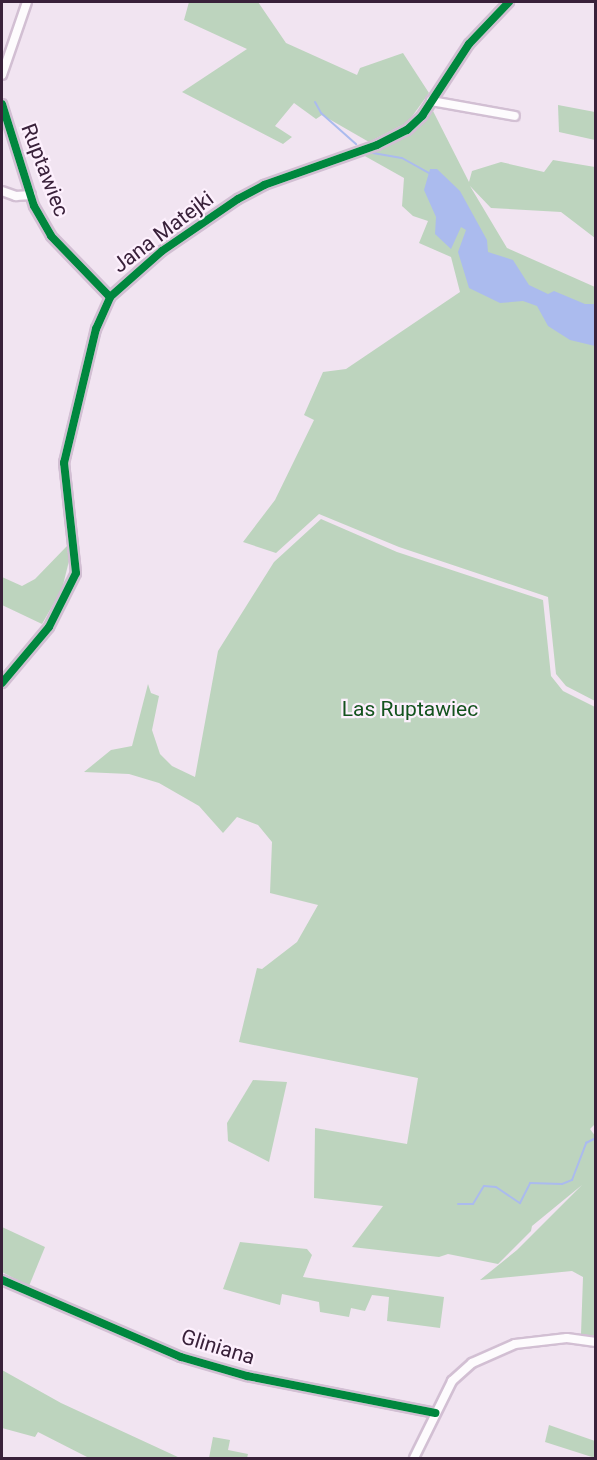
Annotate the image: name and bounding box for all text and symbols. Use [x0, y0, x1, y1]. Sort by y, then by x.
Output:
street label: Ruptawiec [16, 120, 74, 220]
street label: Jana Matejki [108, 186, 218, 278]
park label: Las Ruptawiec [342, 696, 478, 722]
street label: Gliniana [178, 1324, 258, 1370]

